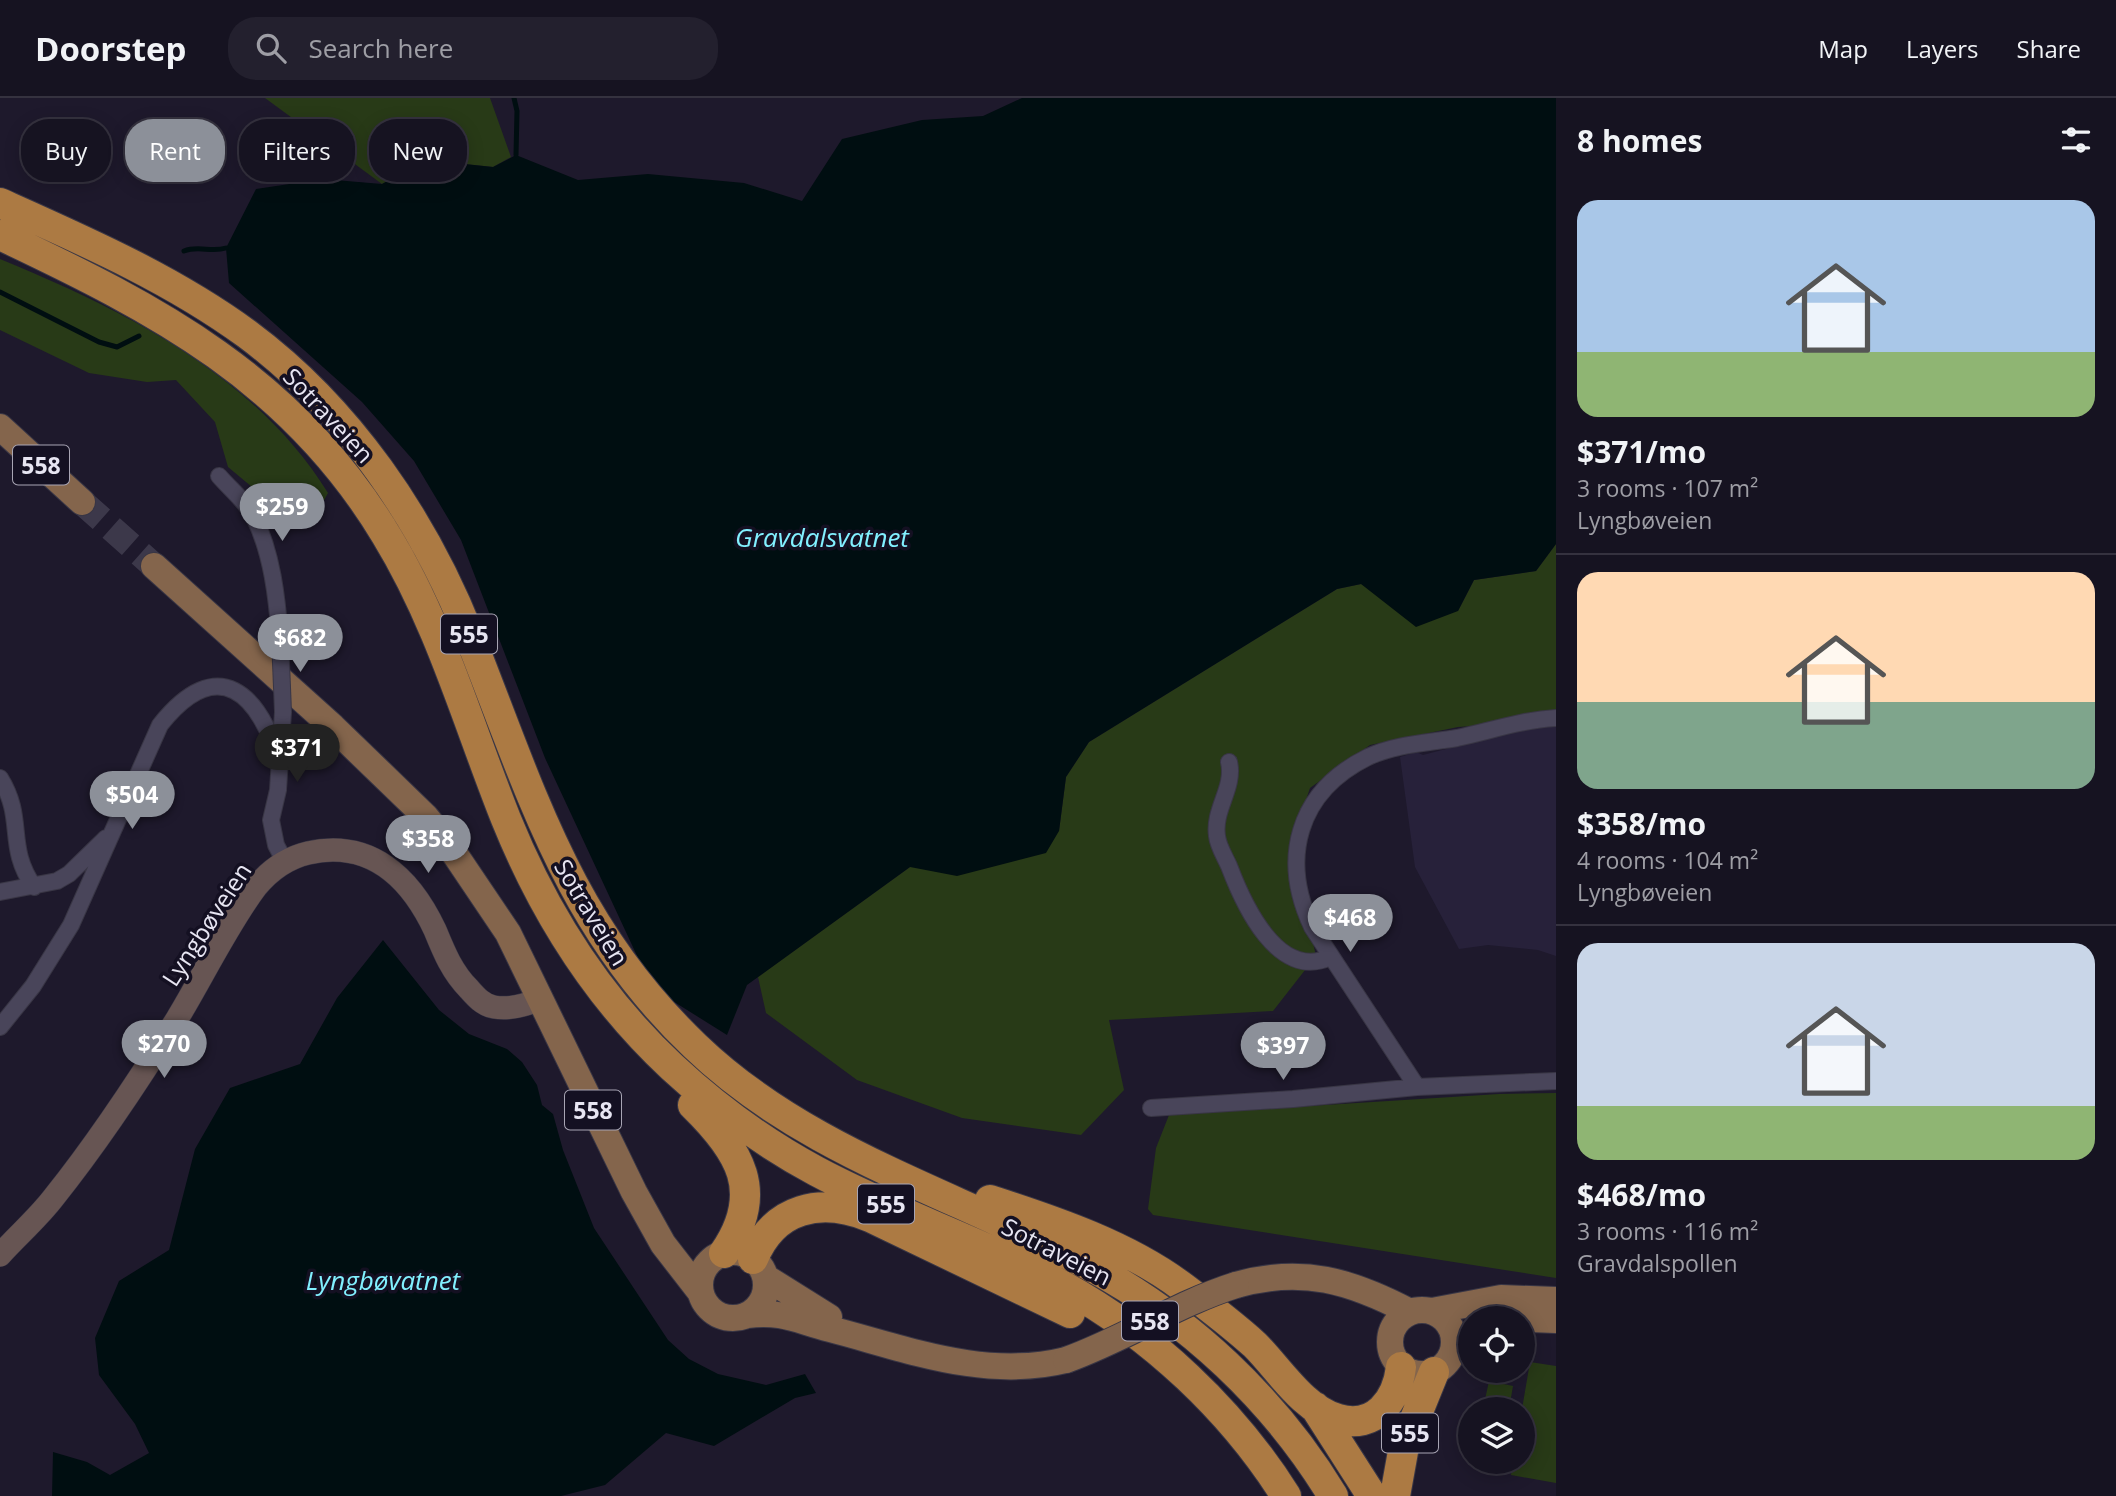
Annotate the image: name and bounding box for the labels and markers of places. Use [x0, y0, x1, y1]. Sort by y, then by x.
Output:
pin: $259 [241, 484, 323, 543]
pin: $682 [259, 614, 341, 674]
pin: $371 [256, 724, 338, 784]
pin: $504 [91, 772, 173, 831]
pin: $358 [387, 816, 469, 875]
pin: $468 [1309, 894, 1391, 954]
pin: $270 [123, 1020, 205, 1080]
pin: $397 [1242, 1023, 1324, 1082]

